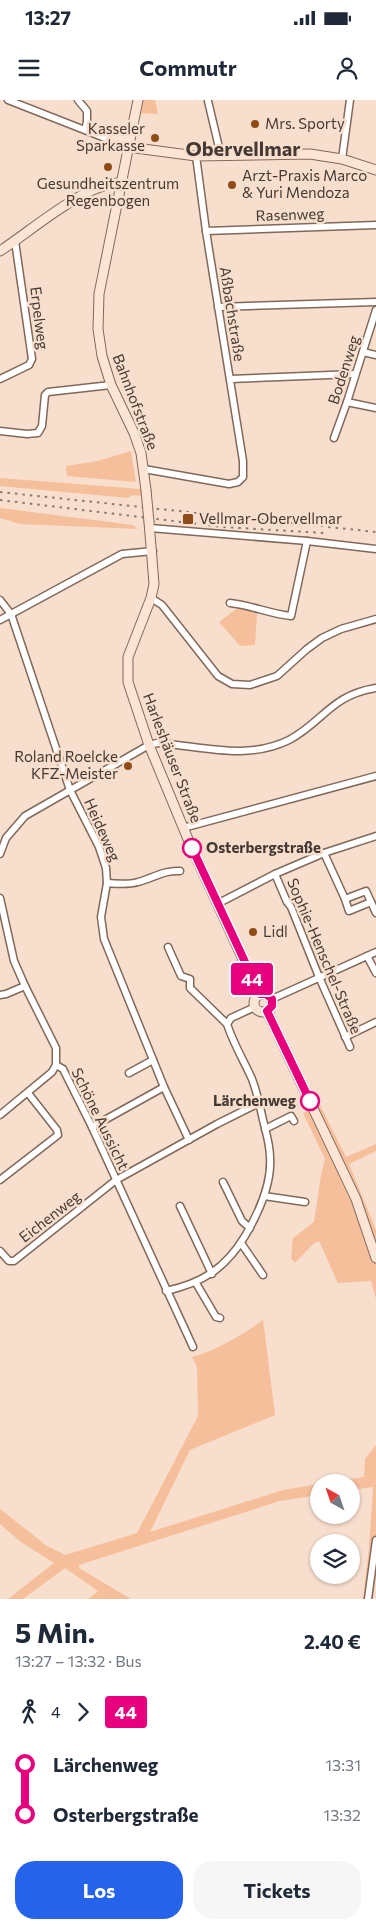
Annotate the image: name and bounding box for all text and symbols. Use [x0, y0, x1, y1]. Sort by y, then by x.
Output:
text: 13:27 [25, 6, 71, 29]
icon: menu [15, 54, 43, 82]
text: Commutr [139, 54, 237, 81]
icon: person [333, 54, 361, 82]
place label: Mrs. Sporty [265, 114, 345, 132]
marker: Mrs. Sporty [249, 118, 261, 130]
place label: Kasseler Sparkasse [76, 119, 145, 154]
marker: Kasseler Sparkasse [149, 132, 161, 144]
district label: Obervellmar [185, 136, 301, 160]
marker: Gesundheitszentrum Regenbogen [102, 161, 114, 173]
place label: Arzt-Praxis Marco & Yuri Mendoza [242, 166, 367, 201]
place label: Gesundheitszentrum Regenbogen [37, 174, 179, 209]
marker: Arzt-Praxis Marco & Yuri Mendoza [226, 179, 238, 191]
street label: Rasenweg [255, 204, 325, 224]
street label: Aßbachstraße [217, 265, 249, 363]
street label: Erpelweg [27, 285, 53, 350]
street label: Bodenweg [323, 333, 363, 406]
street label: Bahnhofstraße [109, 351, 163, 452]
place label: Vellmar-Obervellmar [199, 509, 342, 527]
marker: Vellmar-Obervellmar [181, 512, 195, 526]
street label: Harleshäuser Straße [140, 690, 206, 825]
place label: Roland Roelcke KFZ-Meister [14, 747, 118, 782]
marker: Roland Roelcke KFZ-Meister [122, 760, 134, 772]
street label: Heideweg [81, 795, 125, 864]
marker: Osterbergstraße [182, 838, 202, 858]
place label: Osterbergstraße [206, 838, 321, 856]
street label: Sophie-Henschel-Straße [284, 875, 366, 1036]
place label: Lidl [263, 922, 288, 940]
marker: Lidl [247, 926, 259, 938]
line badge: 44 [230, 963, 274, 995]
text: 44 [241, 968, 263, 990]
street label: Schöne Aussicht [68, 1065, 133, 1173]
place label: Lärchenweg [213, 1091, 296, 1109]
marker: Lärchenweg [300, 1091, 320, 1111]
street label: Eichenweg [15, 1187, 84, 1246]
north arrow [310, 1474, 360, 1524]
map controls [310, 1474, 360, 1584]
button: layers [310, 1534, 360, 1584]
text: 5 Min. [15, 1615, 95, 1649]
text: 2.40 € [304, 1630, 361, 1653]
text: 13:27 – 13:32 · Bus [15, 1651, 142, 1670]
icon: walk [15, 1698, 43, 1726]
icon: forward [69, 1698, 97, 1726]
text: 44 [115, 1701, 137, 1723]
text: 4 [51, 1702, 61, 1721]
text: Lärchenweg [53, 1753, 158, 1776]
text: 13:31 [325, 1755, 361, 1774]
text: Osterbergstraße [53, 1803, 199, 1826]
text: 13:32 [323, 1805, 361, 1824]
button: Los [15, 1861, 183, 1919]
button: Tickets [193, 1861, 361, 1919]

